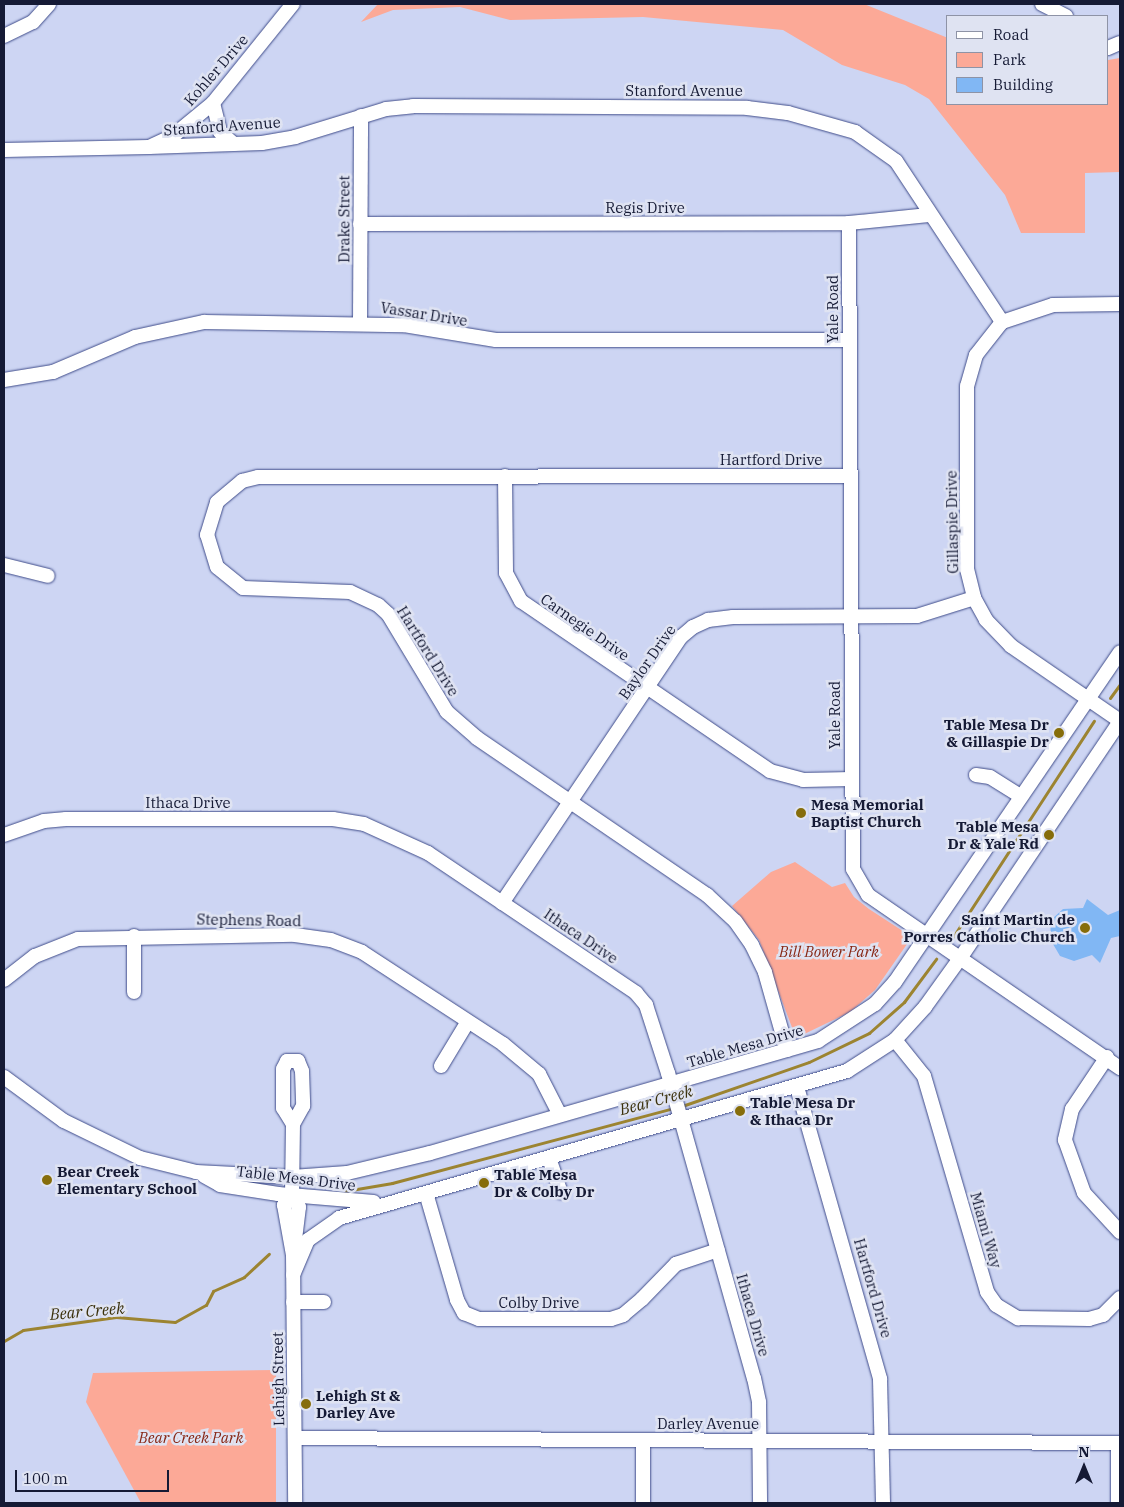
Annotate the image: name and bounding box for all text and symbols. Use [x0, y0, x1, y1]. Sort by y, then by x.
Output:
legend [946, 15, 1109, 105]
text: Road [993, 25, 1029, 44]
street label: Kohler Drive [180, 31, 252, 109]
text: Park [993, 50, 1026, 69]
text: Building [993, 75, 1053, 94]
street label: Stanford Avenue [625, 82, 743, 100]
street label: Stanford Avenue [163, 113, 281, 139]
street label: Drake Street [335, 175, 353, 263]
street label: Regis Drive [605, 199, 685, 217]
street label: Yale Road [824, 275, 842, 343]
street label: Vassar Drive [379, 298, 469, 330]
street label: Hartford Drive [720, 451, 822, 469]
street label: Gillaspie Drive [942, 470, 962, 574]
street label: Carnegie Drive [537, 590, 633, 664]
street label: Hartford Drive [393, 603, 463, 699]
street label: Baylor Drive [615, 621, 679, 703]
street label: Yale Road [826, 681, 844, 749]
place label: Table Mesa Dr & Gillaspie Dr [944, 715, 1049, 750]
marker: Table Mesa Dr & Gillaspie Dr [1053, 727, 1065, 739]
street label: Ithaca Drive [145, 794, 231, 812]
place label: Mesa Memorial Baptist Church [811, 795, 924, 830]
marker: Mesa Memorial Baptist Church [795, 807, 807, 819]
place label: Table Mesa Dr & Yale Rd [947, 817, 1039, 852]
marker: Table Mesa Dr & Yale Rd [1043, 829, 1055, 841]
street label: Ithaca Drive [541, 905, 621, 967]
street label: Stephens Road [196, 910, 302, 930]
place label: Saint Martin de Porres Catholic Church [904, 910, 1075, 945]
marker: Saint Martin de Porres Catholic Church [1079, 922, 1091, 934]
park label: Bill Bower Park [779, 943, 879, 961]
street label: Table Mesa Drive [685, 1021, 805, 1071]
water label: Bear Creek [617, 1081, 695, 1119]
place label: Table Mesa Dr & Ithaca Dr [750, 1093, 855, 1128]
marker: Table Mesa Dr & Ithaca Dr [734, 1105, 746, 1117]
place label: Bear Creek Elementary School [57, 1162, 197, 1197]
street label: Table Mesa Drive [235, 1162, 357, 1194]
place label: Table Mesa Dr & Colby Dr [494, 1165, 594, 1200]
marker: Bear Creek Elementary School [41, 1174, 53, 1186]
marker: Table Mesa Dr & Colby Dr [478, 1177, 490, 1189]
street label: Miami Way [967, 1190, 1005, 1270]
street label: Hartford Drive [850, 1236, 896, 1340]
street label: Ithaca Drive [733, 1272, 773, 1358]
street label: Colby Drive [499, 1294, 579, 1312]
water label: Bear Creek [49, 1298, 125, 1324]
street label: Lehigh Street [268, 1332, 288, 1426]
place label: Lehigh St & Darley Ave [316, 1386, 400, 1421]
marker: Lehigh St & Darley Ave [300, 1398, 312, 1410]
street label: Darley Avenue [657, 1415, 759, 1433]
park label: Bear Creek Park [139, 1429, 243, 1447]
north arrow [1059, 1442, 1109, 1492]
text: N [1078, 1443, 1090, 1461]
scale bar [18, 1460, 171, 1492]
text: 100 m [23, 1469, 68, 1488]

